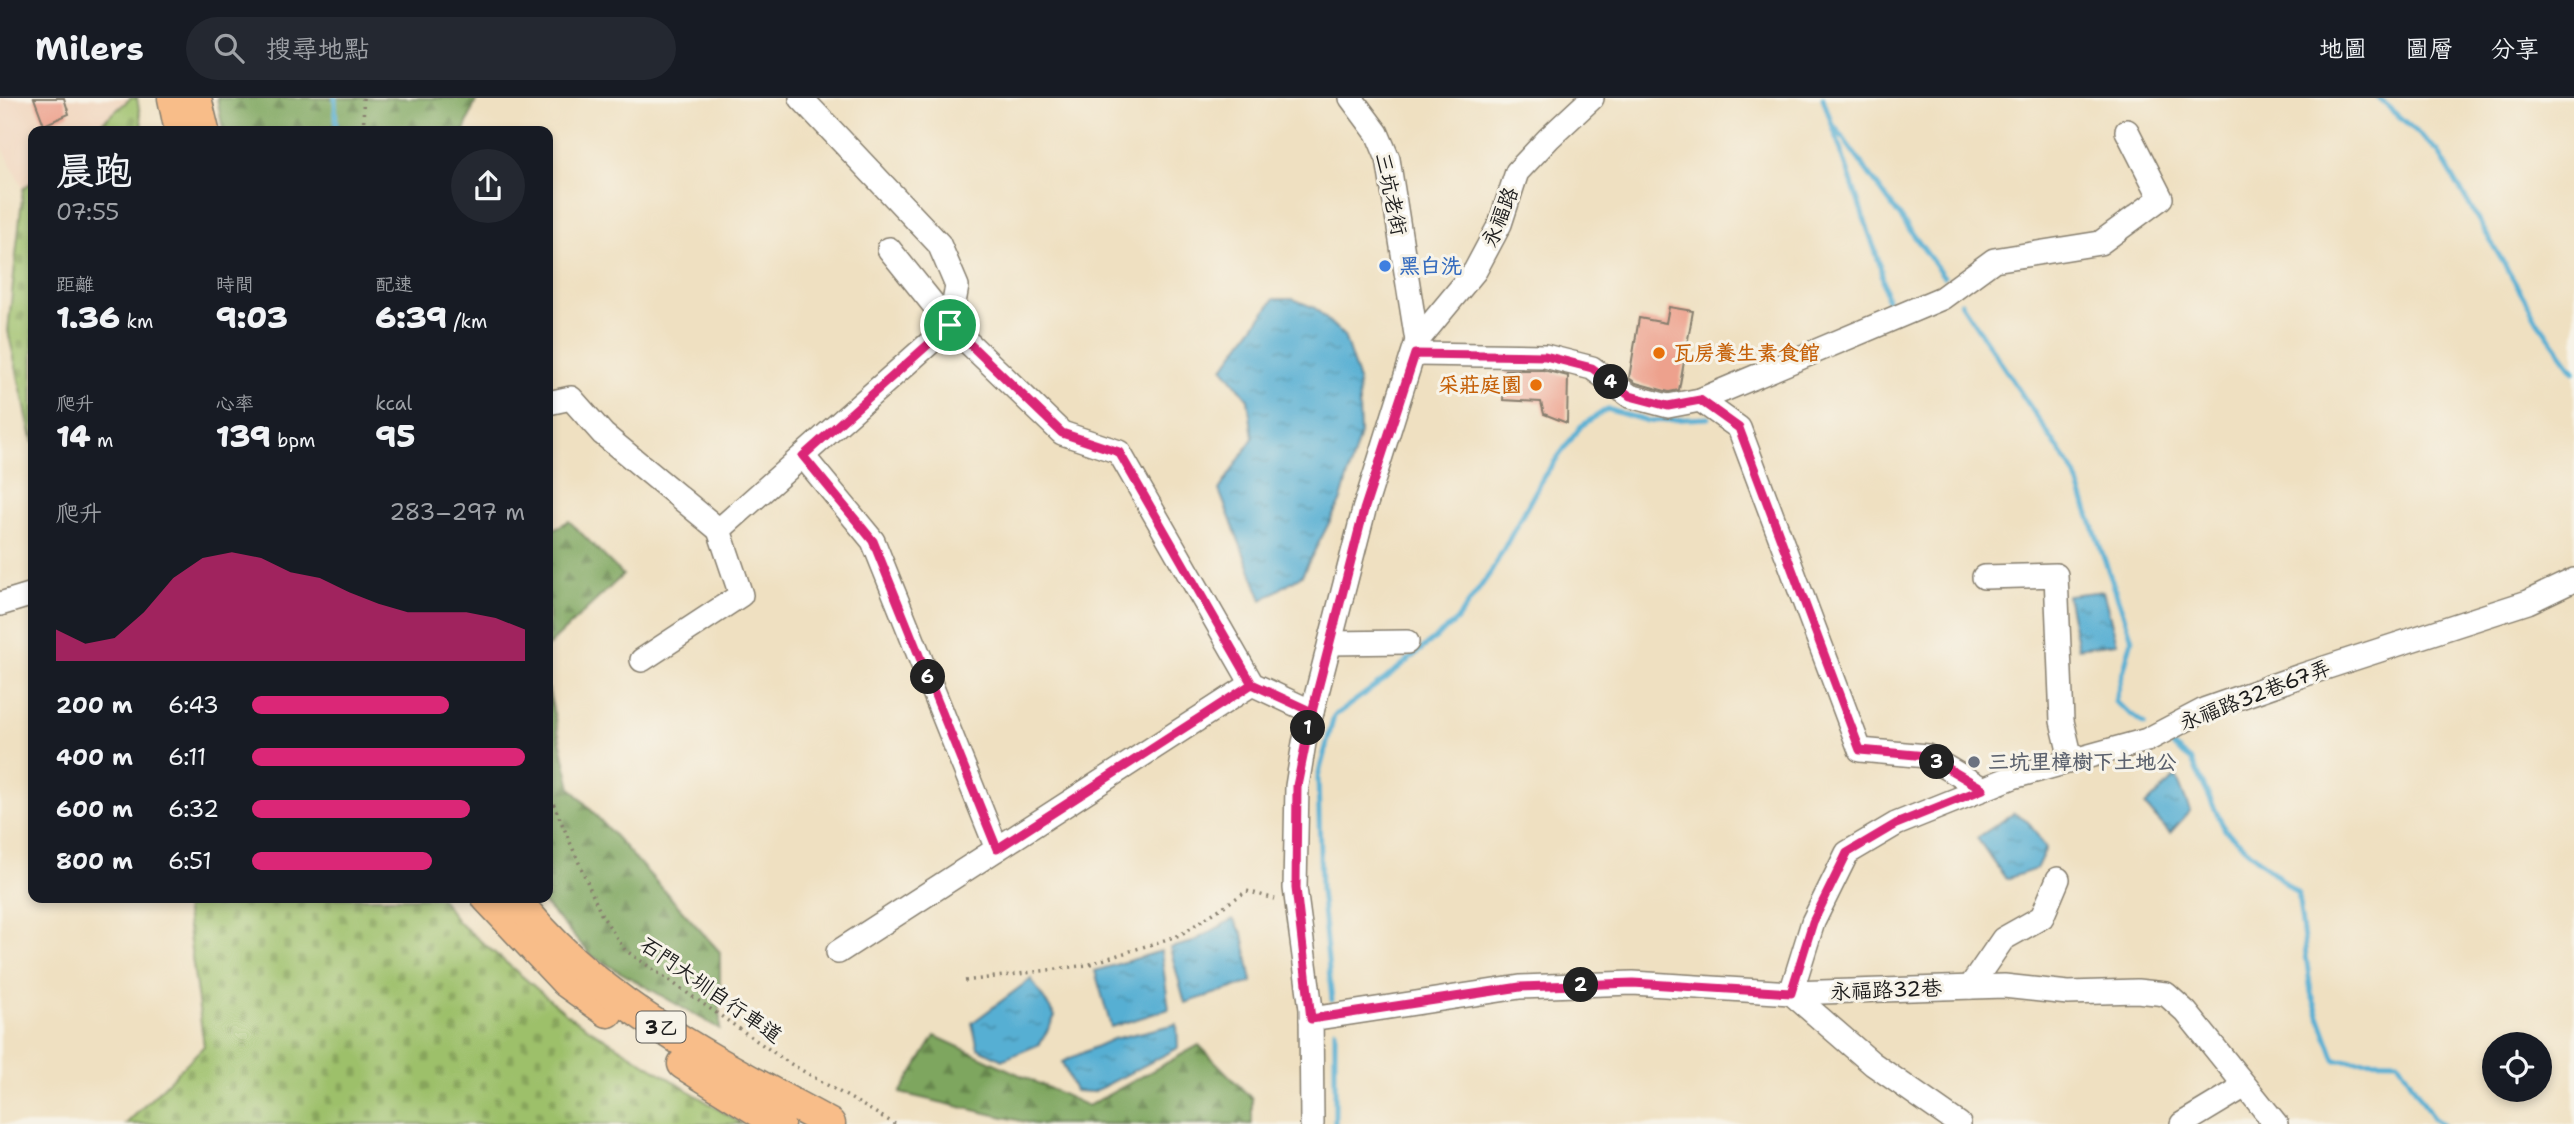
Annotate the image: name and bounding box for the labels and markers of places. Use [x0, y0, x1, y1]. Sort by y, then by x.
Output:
place label: 黑白洗 [1399, 252, 1462, 280]
marker: 黑白洗 [1377, 258, 1393, 274]
pin [920, 295, 980, 355]
place label: 瓦房養生素食館 [1673, 339, 1820, 367]
marker: 瓦房養生素食館 [1651, 345, 1667, 361]
pin: 4 [1594, 364, 1628, 400]
place label: 采莊庭園 [1438, 371, 1522, 399]
marker: 采莊庭園 [1528, 377, 1544, 393]
pin: 6 [911, 660, 946, 694]
pin: 1 [1290, 710, 1326, 746]
pin: 3 [1920, 744, 1954, 780]
place label: 三坑里樟樹下土地公 [1988, 748, 2177, 776]
marker: 三坑里樟樹下土地公 [1966, 754, 1982, 770]
pin: 2 [1564, 968, 1598, 1002]

